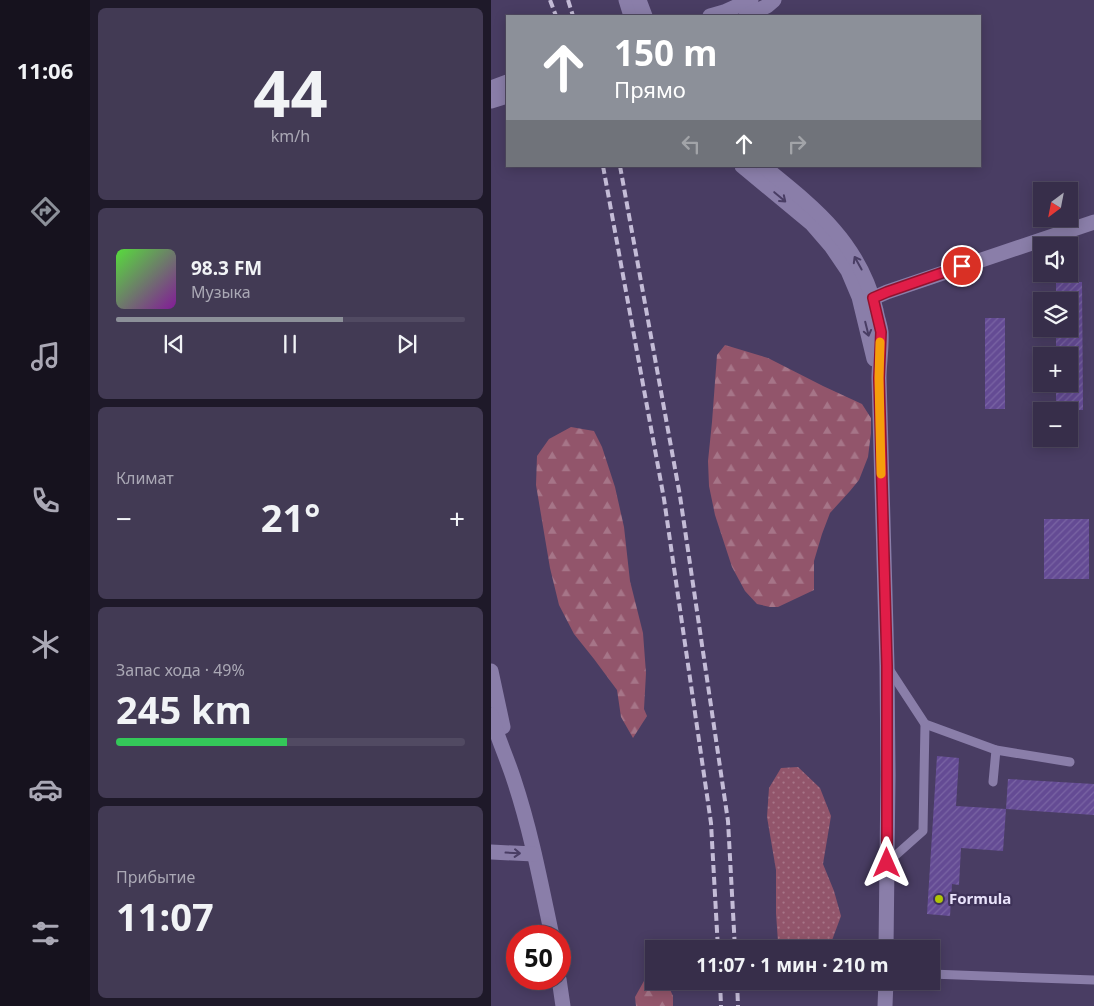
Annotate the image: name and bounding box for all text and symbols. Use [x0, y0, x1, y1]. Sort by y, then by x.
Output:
text: 150 m [614, 29, 717, 76]
icon: ahead [531, 35, 596, 100]
text: 44 [253, 48, 328, 136]
text: 11:06 [17, 55, 73, 85]
text: Прямо [614, 74, 686, 104]
text: km/h [271, 125, 310, 147]
icon: left [677, 130, 705, 158]
icon: ahead [730, 130, 758, 158]
icon: right [783, 130, 811, 158]
north arrow [1033, 182, 1079, 228]
map controls [1033, 182, 1078, 447]
one-way arrow [773, 191, 786, 202]
icon: directions [28, 194, 63, 229]
button: sound [1033, 237, 1078, 282]
pin [941, 245, 983, 287]
icon: arrive [948, 252, 976, 280]
text: 98.3 FM [191, 255, 262, 281]
one-way arrow [852, 257, 862, 271]
text: Музыка [191, 281, 251, 303]
button: layers [1033, 292, 1078, 337]
one-way arrow [863, 320, 872, 336]
icon: previous [160, 330, 188, 358]
icon: pause [276, 330, 304, 358]
icon: next [393, 330, 421, 358]
icon: music [28, 339, 63, 374]
button: + [1033, 347, 1078, 392]
button: − [1033, 402, 1078, 447]
text: Климат [116, 467, 174, 489]
icon: phone [28, 483, 63, 518]
text: 21° [261, 491, 320, 543]
text: − [116, 499, 132, 537]
text: + [449, 499, 465, 537]
icon: climate [28, 627, 63, 662]
text: Запас хода · 49% [116, 659, 245, 681]
text: 245 km [116, 683, 252, 735]
icon: car [28, 772, 63, 807]
position arrow [860, 836, 912, 888]
one-way arrow [504, 848, 520, 857]
text: Прибытие [116, 866, 195, 888]
place label: Formula [949, 888, 1011, 908]
text: 11:07 [116, 890, 214, 942]
marker: Formula [933, 893, 945, 905]
icon: filters [28, 916, 63, 951]
speed limit sign: 50 [506, 925, 571, 990]
text: 11:07 · 1 мин · 210 m [696, 952, 889, 978]

